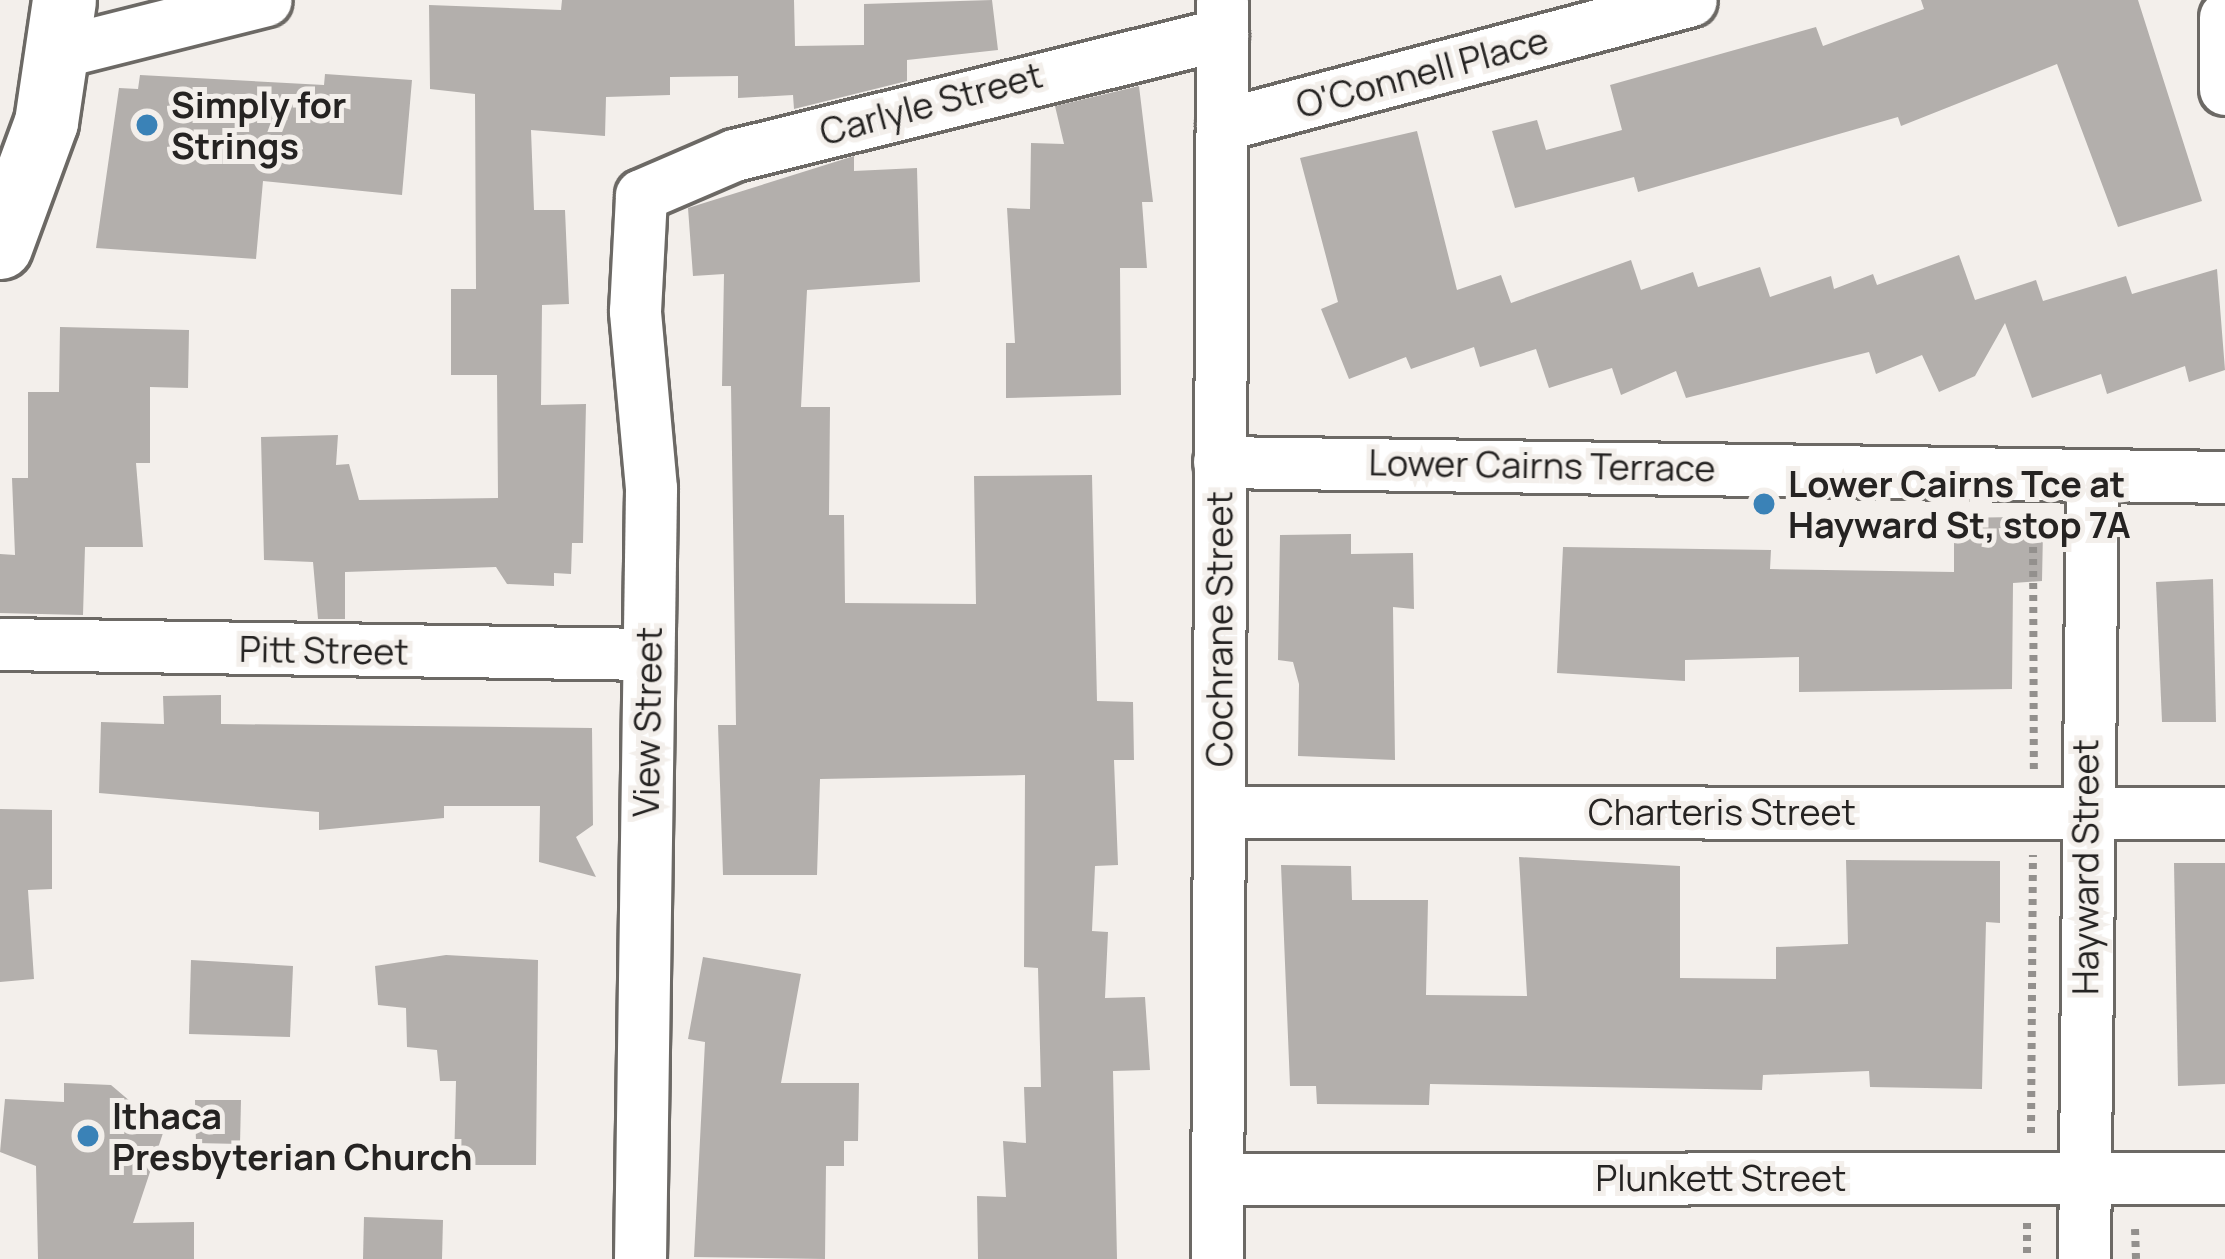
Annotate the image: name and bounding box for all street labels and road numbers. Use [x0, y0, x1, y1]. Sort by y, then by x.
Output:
street label: O'Connell Place [1291, 18, 1553, 126]
street label: Carlyle Street [815, 53, 1047, 153]
street label: Lower Cairns Terrace [1368, 440, 1716, 490]
street label: Cochrane Street [1197, 491, 1241, 767]
street label: View Street [624, 626, 670, 818]
street label: Pitt Street [239, 627, 409, 673]
street label: Hayward Street [2063, 739, 2107, 995]
street label: Charteris Street [1588, 790, 1856, 834]
street label: Plunkett Street [1595, 1156, 1847, 1200]

